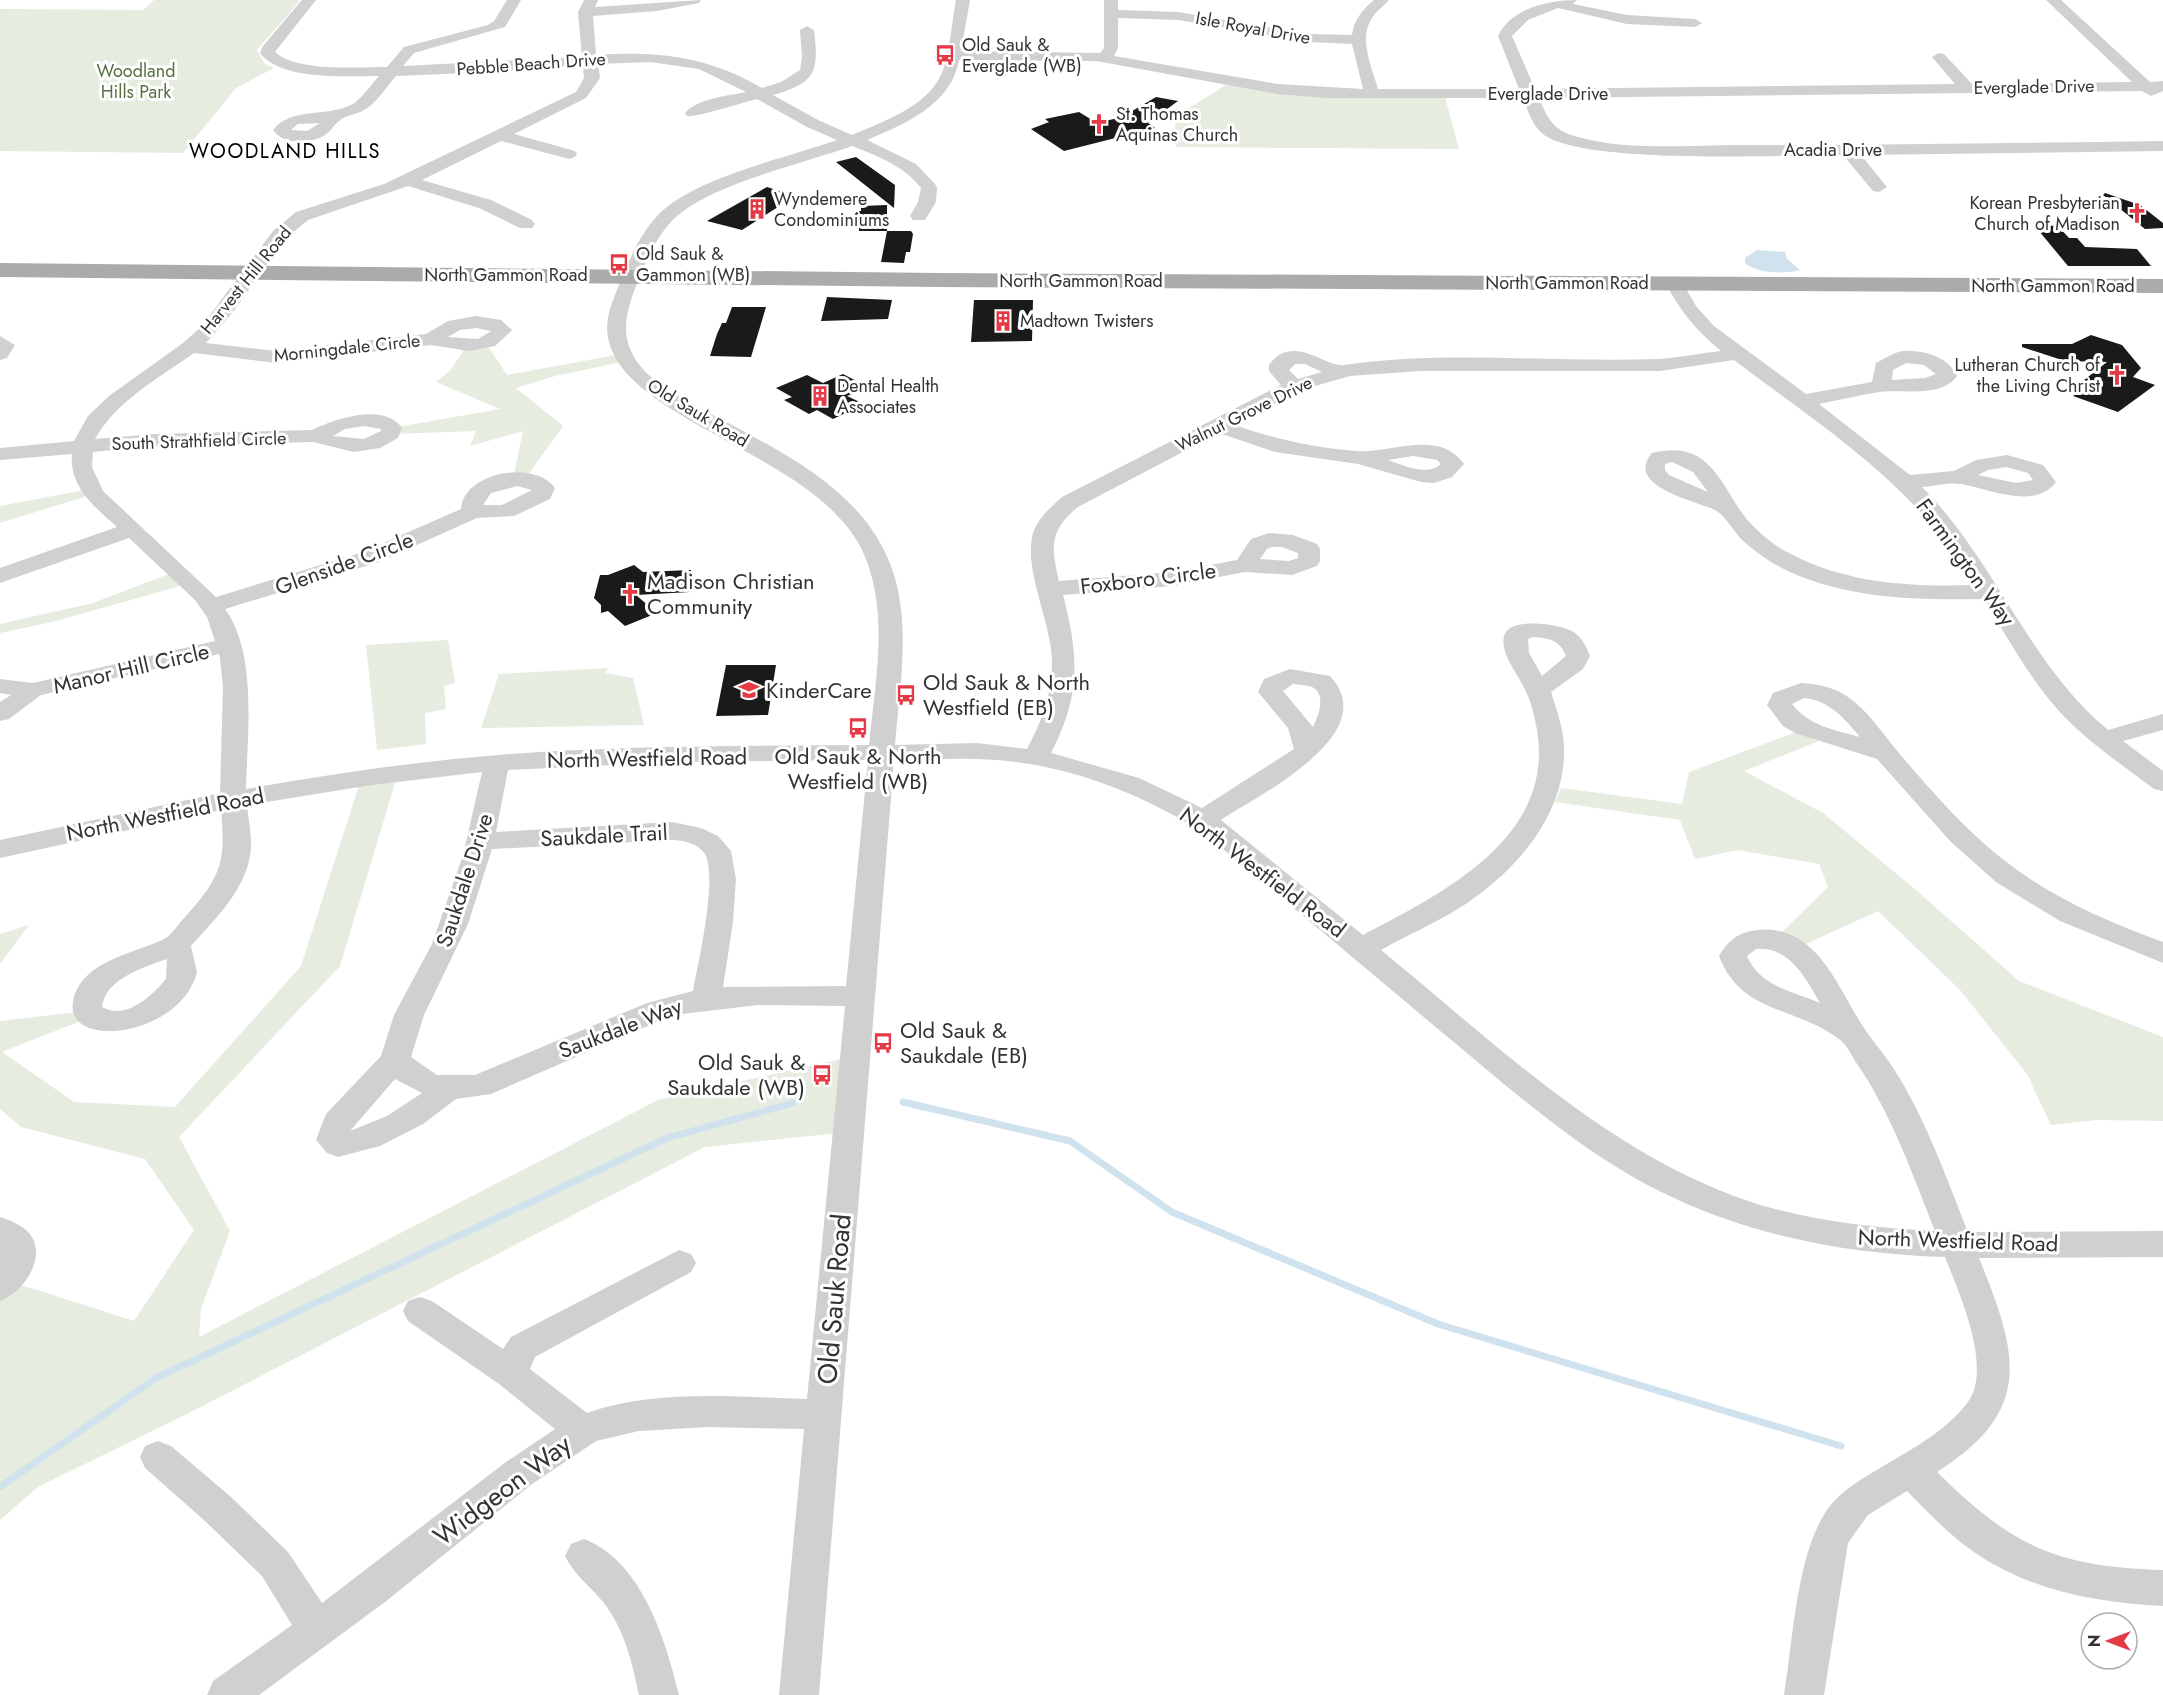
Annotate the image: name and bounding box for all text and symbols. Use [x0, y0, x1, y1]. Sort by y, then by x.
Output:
street label: Isle Royal Drive [1194, 5, 1312, 51]
place label: Old Sauk & Everglade (WB) [962, 32, 1082, 79]
bus stop icon: Old Sauk & Everglade (WB) [933, 43, 957, 67]
street label: Pebble Beach Drive [456, 46, 606, 82]
park label: Woodland Hills Park [97, 58, 175, 105]
street label: Everglade Drive [1973, 73, 2095, 101]
street label: Everglade Drive [1488, 81, 1608, 107]
place label: St. Thomas Aquinas Church [1116, 101, 1238, 148]
church icon: St. Thomas Aquinas Church [1087, 112, 1111, 136]
district label: WOODLAND HILLS [189, 137, 381, 166]
street label: Acadia Drive [1784, 137, 1882, 163]
place label: Wyndemere Condominiums [774, 186, 889, 233]
place label: Korean Presbyterian Church of Madison [1969, 190, 2120, 237]
building icon: Wyndemere Condominiums [745, 197, 769, 221]
church icon: Korean Presbyterian Church of Madison [2125, 201, 2149, 225]
street label: Harvest Hill Road [194, 220, 298, 340]
place label: Old Sauk & Gammon (WB) [636, 241, 750, 288]
bus stop icon: Old Sauk & Gammon (WB) [607, 252, 631, 276]
street label: North Gammon Road [424, 262, 588, 288]
street label: North Gammon Road [999, 268, 1163, 294]
street label: North Gammon Road [1485, 270, 1649, 296]
street label: North Gammon Road [1971, 273, 2135, 299]
place label: Madtown Twisters [1020, 308, 1154, 334]
building icon: Madtown Twisters [991, 309, 1015, 333]
street label: Morningdale Circle [273, 327, 421, 369]
place label: Lutheran Church of the Living Christ [1955, 352, 2101, 399]
church icon: Lutheran Church of the Living Christ [2105, 363, 2129, 387]
street label: Walnut Grove Drive [1171, 370, 1317, 458]
street label: Old Sauk Road [642, 372, 754, 454]
place label: Dental Health Associates [837, 373, 939, 420]
building icon: Dental Health Associates [808, 384, 832, 408]
street label: South Strathfield Circle [111, 425, 287, 457]
street label: Farmington Way [1909, 492, 2023, 633]
street label: Glenside Circle [270, 523, 418, 603]
street label: Foxboro Circle [1078, 554, 1218, 602]
place label: Madison Christian Community [647, 565, 815, 622]
church icon: Madison Christian Community [618, 582, 642, 606]
street label: Manor Hill Circle [50, 635, 212, 701]
place label: Old Sauk & North Westfield (EB) [923, 666, 1090, 723]
place label: KinderCare [766, 674, 872, 706]
school or university icon: KinderCare [737, 678, 761, 702]
bus stop icon: Old Sauk & North Westfield (EB) [894, 683, 918, 707]
bus stop icon: Old Sauk & North Westfield (WB) [846, 716, 870, 740]
street label: North Westfield Road [546, 740, 748, 776]
place label: Old Sauk & North Westfield (WB) [775, 740, 941, 797]
street label: North Westfield Road [64, 779, 266, 849]
street label: North Westfield Road [1173, 799, 1353, 945]
street label: Saukdale Drive [427, 809, 501, 951]
street label: Saukdale Trail [540, 816, 668, 854]
street label: Saukdale Way [554, 990, 687, 1066]
place label: Old Sauk & Saukdale (EB) [900, 1014, 1028, 1071]
bus stop icon: Old Sauk & Saukdale (EB) [871, 1031, 895, 1055]
place label: Old Sauk & Saukdale (WB) [667, 1046, 805, 1103]
bus stop icon: Old Sauk & Saukdale (WB) [810, 1063, 834, 1087]
street label: Old Sauk Road [807, 1212, 861, 1386]
street label: North Westfield Road [1857, 1221, 2059, 1259]
street label: Widgeon Way [425, 1425, 579, 1555]
north arrow [2079, 1611, 2139, 1671]
text: N [2083, 1635, 2106, 1647]

